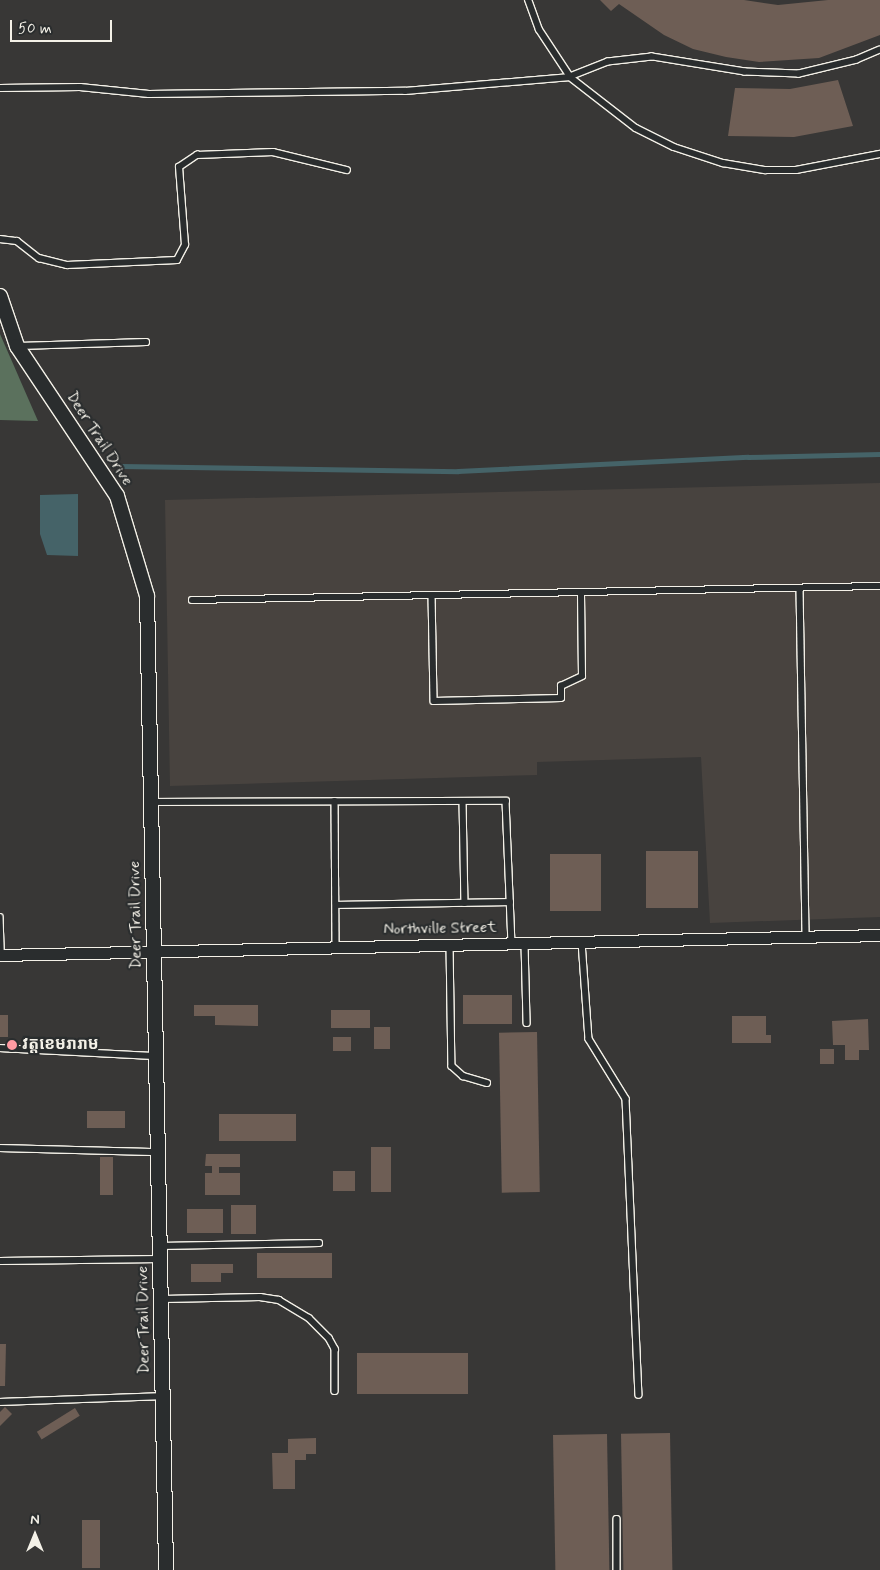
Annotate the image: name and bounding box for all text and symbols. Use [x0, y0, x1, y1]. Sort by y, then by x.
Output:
scale bar [12, 10, 115, 42]
text: 50 m [18, 19, 52, 39]
street label: Deer Trail Drive [62, 390, 136, 488]
street label: Deer Trail Drive [125, 862, 147, 968]
street label: Northville Street [383, 918, 497, 940]
place label: វត្តខេមរារាម [22, 1035, 99, 1055]
marker: វត្តខេមរារាម [6, 1039, 18, 1051]
street label: Deer Trail Drive [133, 1267, 155, 1373]
north arrow [10, 1510, 60, 1560]
text: N [30, 1511, 40, 1529]

